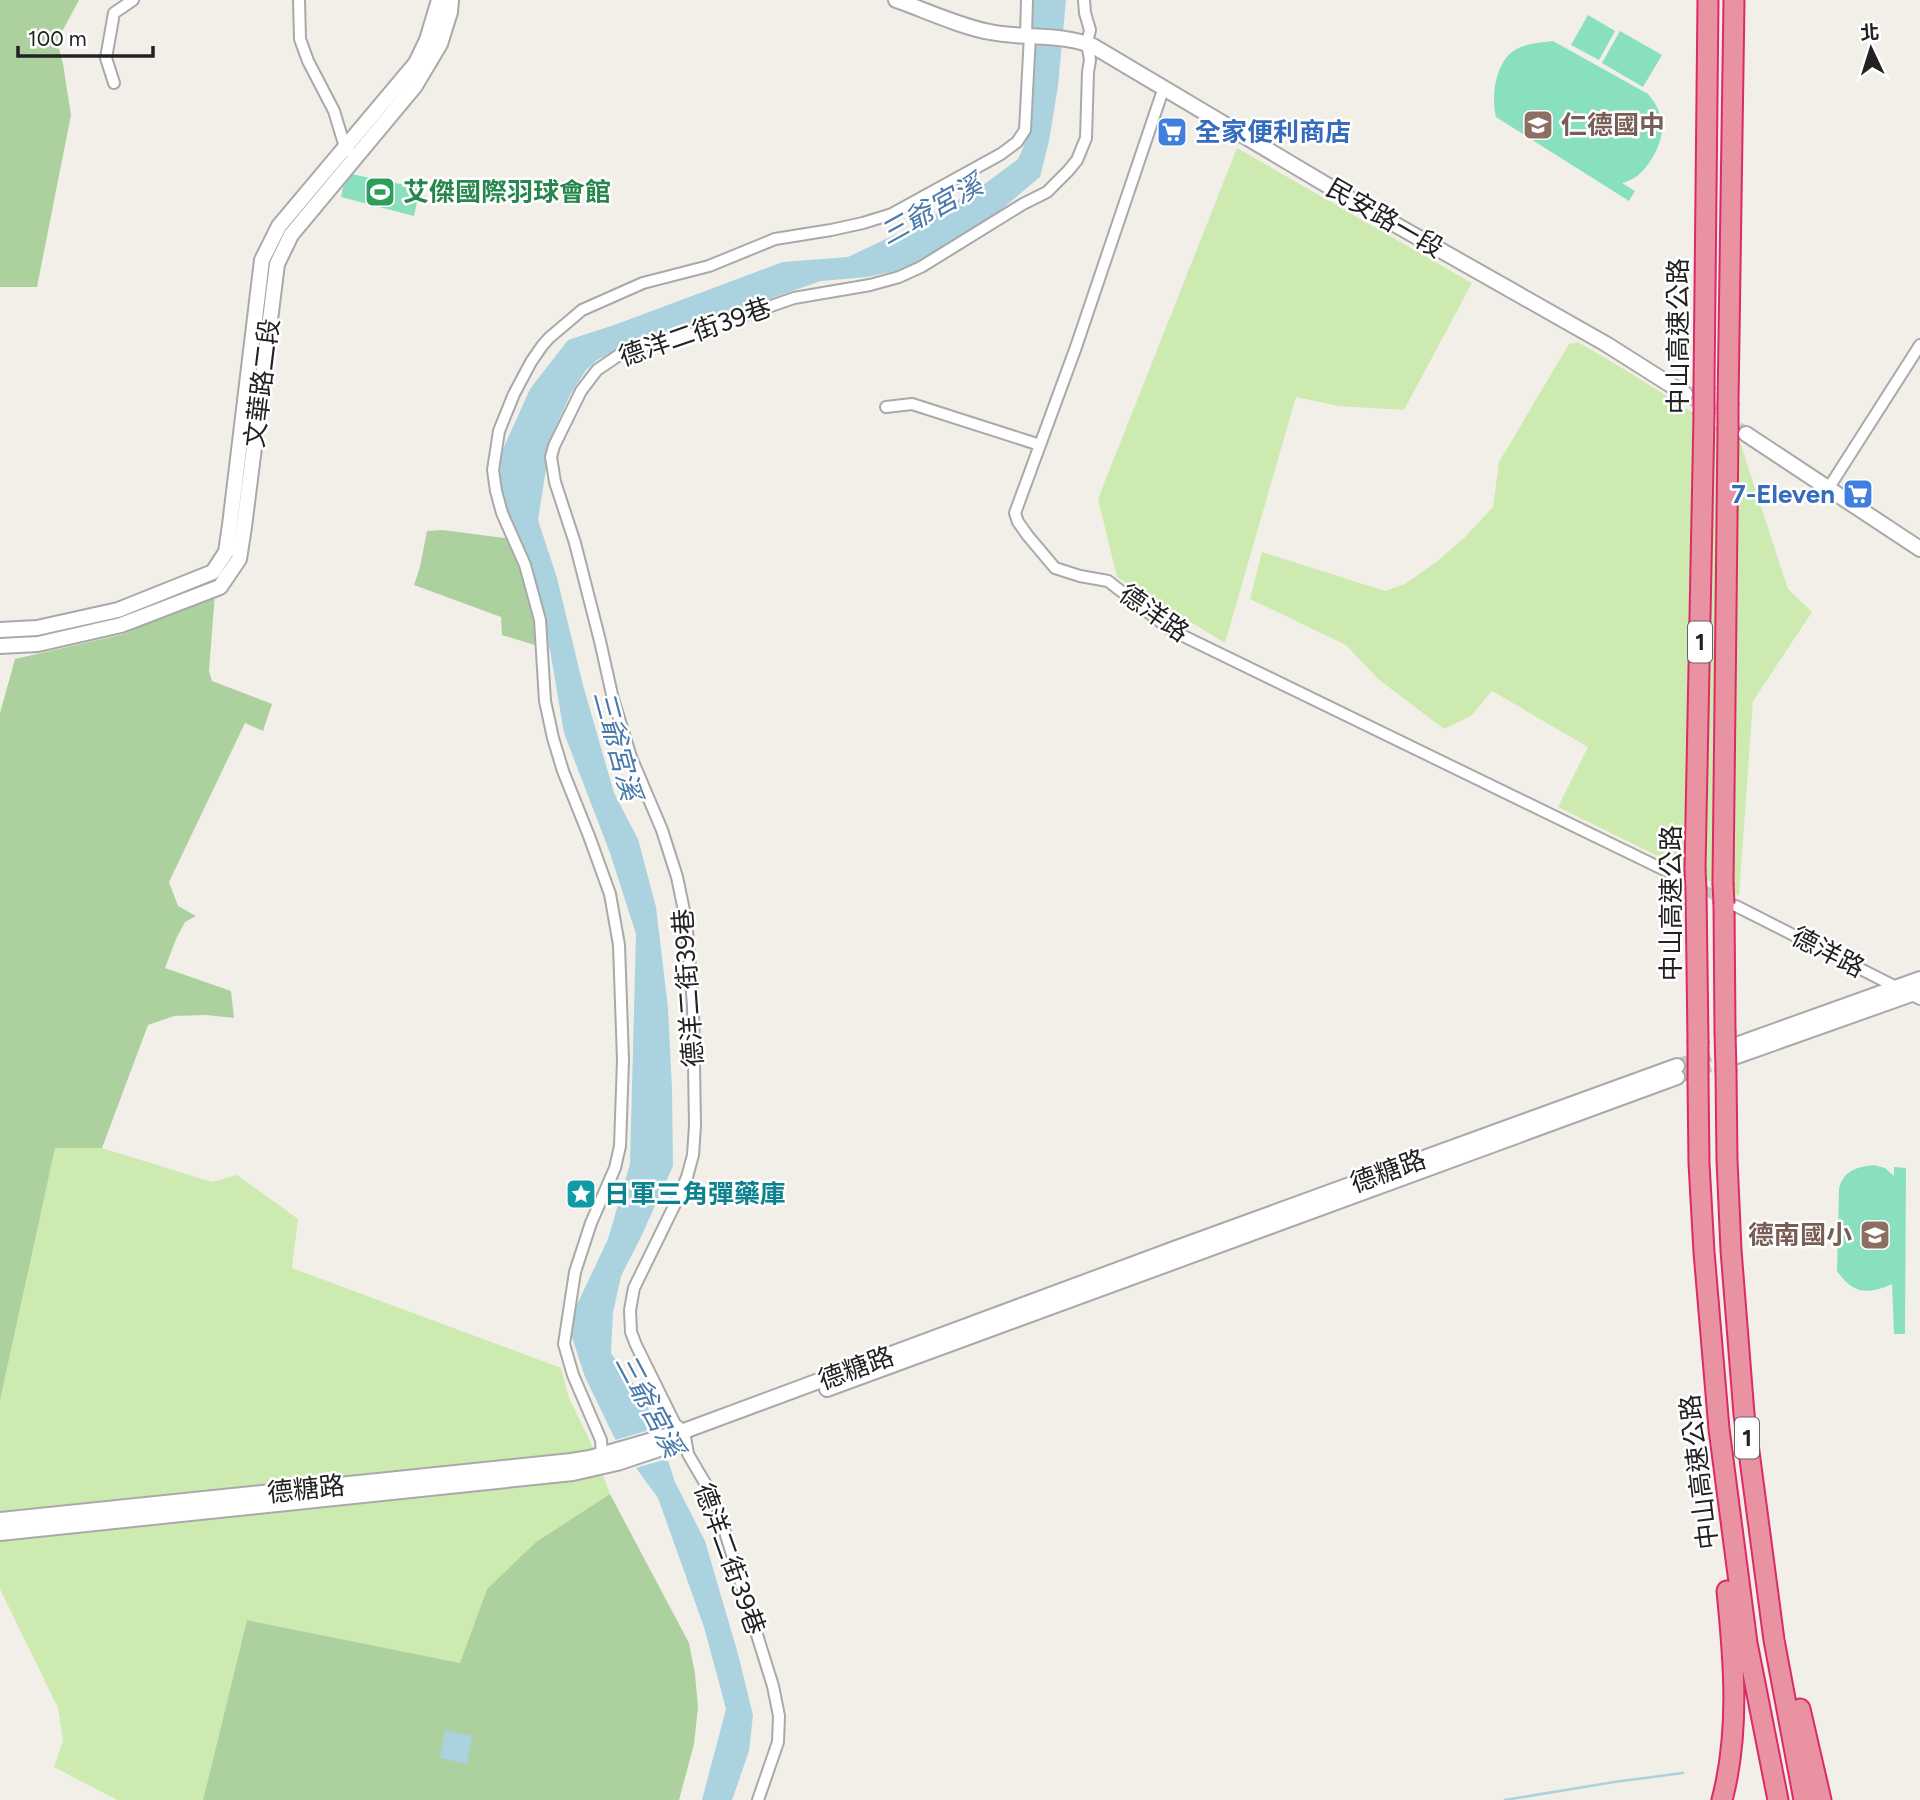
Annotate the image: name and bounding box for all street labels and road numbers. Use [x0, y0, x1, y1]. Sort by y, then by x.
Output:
street label: 民安路一段 [1321, 172, 1449, 264]
street label: 中山高速公路 [1662, 258, 1694, 414]
street label: 德洋二街39巷 [615, 291, 775, 373]
street label: 文華路二段 [238, 317, 286, 449]
street label: 德洋路 [1113, 578, 1195, 648]
road number: 1 [1688, 622, 1712, 662]
street label: 中山高速公路 [1655, 825, 1687, 981]
street label: 德洋二街39巷 [666, 908, 710, 1068]
street label: 德洋路 [1786, 920, 1870, 984]
street label: 德糖路 [1346, 1143, 1430, 1199]
street label: 德糖路 [814, 1340, 898, 1396]
street label: 中山高速公路 [1674, 1393, 1724, 1551]
road number: 1 [1735, 1418, 1759, 1458]
street label: 德糖路 [266, 1469, 346, 1509]
street label: 德洋二街39巷 [688, 1479, 772, 1639]

